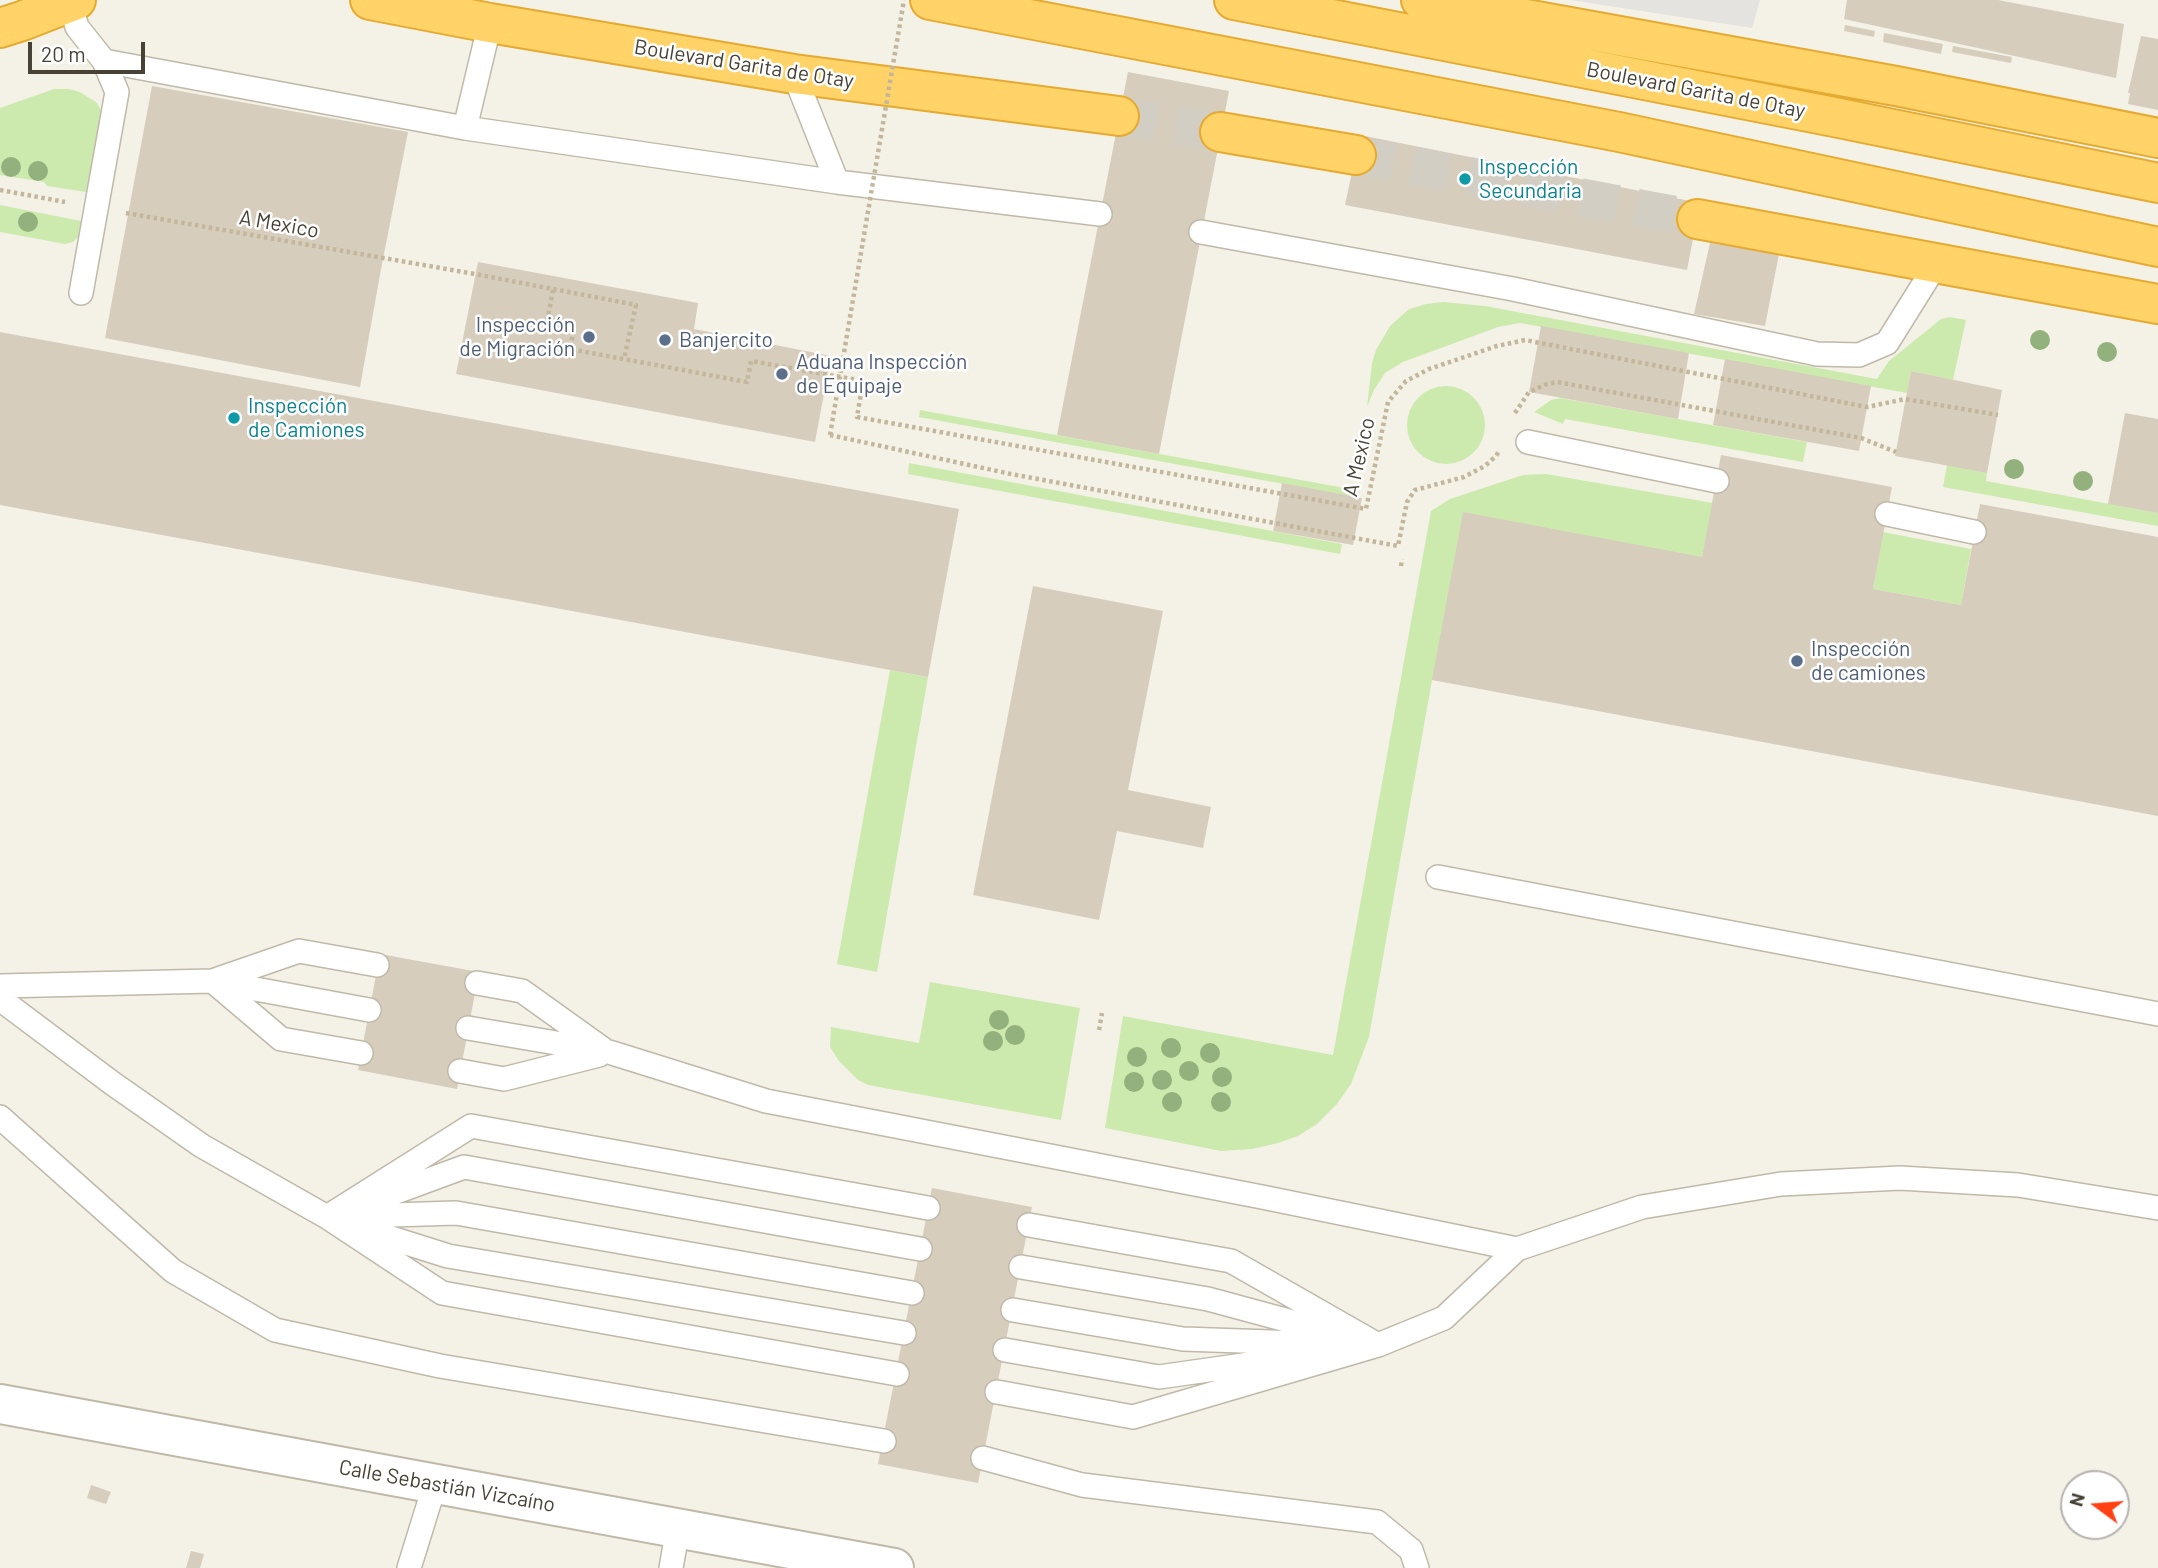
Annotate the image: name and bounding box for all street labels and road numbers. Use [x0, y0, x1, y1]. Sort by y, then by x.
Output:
street label: Boulevard Garita de Otay [632, 34, 856, 94]
street label: Boulevard Garita de Otay [1585, 56, 1807, 124]
street label: A Mexico [237, 205, 321, 243]
street label: A Mexico [1338, 415, 1380, 499]
street label: Calle Sebastián Vizcaíno [337, 1455, 557, 1517]

